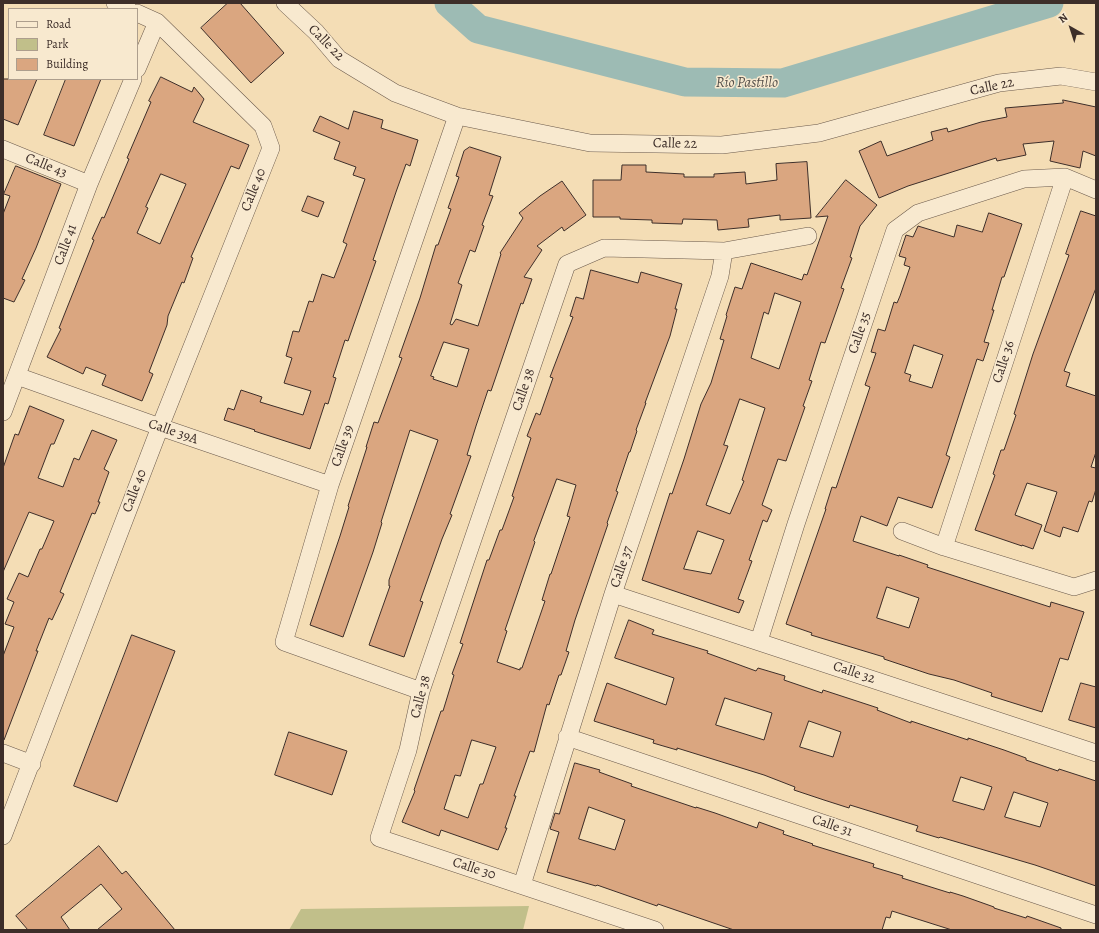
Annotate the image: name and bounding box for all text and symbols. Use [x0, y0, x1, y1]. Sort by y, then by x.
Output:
legend [8, 8, 138, 80]
north arrow [1051, 8, 1091, 48]
text: N [1055, 10, 1071, 27]
text: Road [46, 16, 71, 32]
street label: Calle 22 [304, 21, 348, 65]
text: Park [46, 36, 69, 52]
text: Building [46, 56, 88, 72]
water label: Río Pastillo [716, 74, 778, 92]
street label: Calle 22 [969, 74, 1015, 100]
street label: Calle 22 [653, 135, 697, 153]
street label: Calle 43 [23, 150, 69, 182]
street label: Calle 40 [238, 166, 270, 214]
street label: Calle 41 [51, 222, 81, 268]
street label: Calle 35 [845, 310, 875, 356]
street label: Calle 36 [989, 339, 1019, 385]
street label: Calle 38 [509, 367, 539, 413]
street label: Calle 39A [146, 416, 200, 448]
street label: Calle 39 [328, 423, 358, 469]
street label: Calle 40 [119, 467, 151, 515]
street label: Calle 37 [607, 544, 637, 590]
street label: Calle 32 [831, 658, 877, 688]
street label: Calle 38 [407, 674, 435, 720]
street label: Calle 31 [810, 811, 854, 841]
street label: Calle 30 [450, 854, 498, 884]

